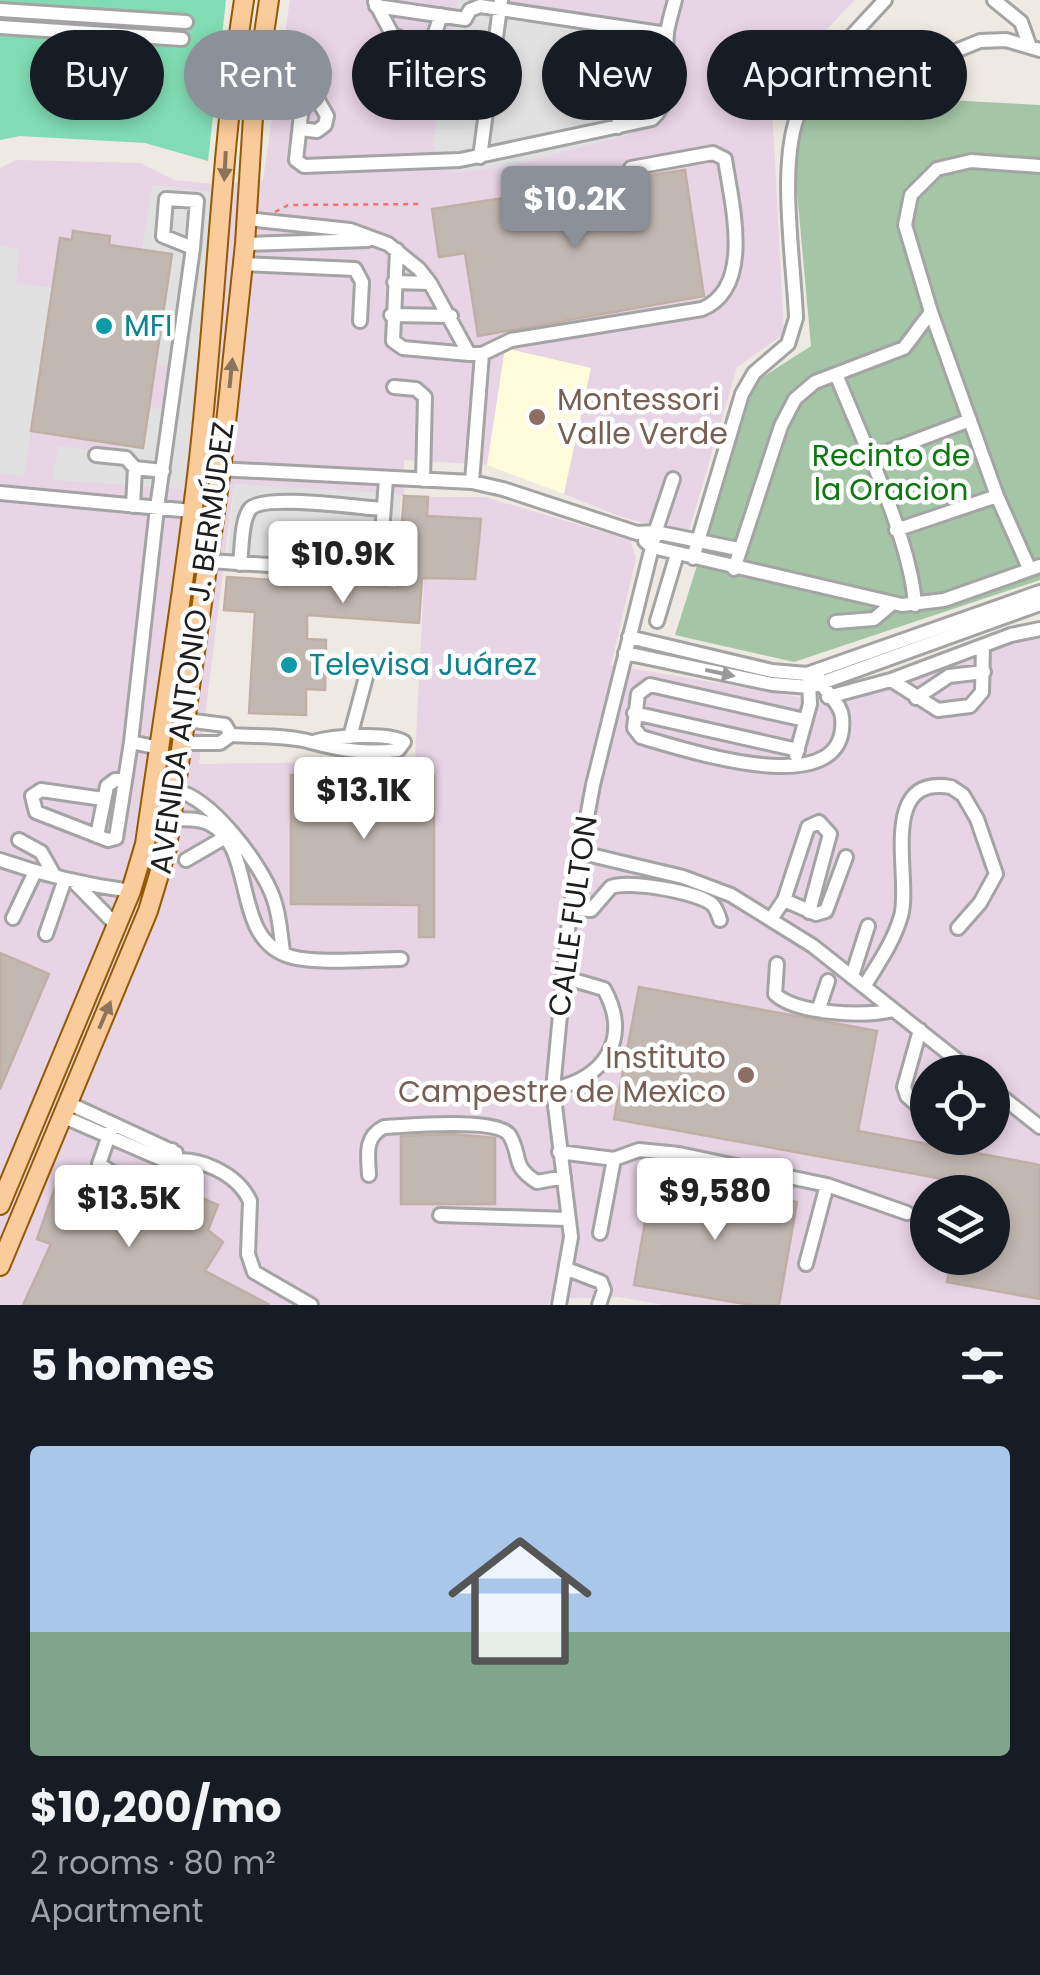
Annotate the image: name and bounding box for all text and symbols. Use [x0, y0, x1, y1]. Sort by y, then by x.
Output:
chip: Buy [30, 30, 164, 120]
chip: Rent [184, 30, 332, 120]
chip: Filters [352, 30, 522, 120]
chip: New [542, 30, 687, 120]
chip: Apartment [707, 30, 967, 120]
one-way arrow [217, 151, 233, 183]
pin: $10.2K [494, 166, 656, 251]
text: $10.2K [523, 176, 627, 221]
place label: MFI [124, 304, 172, 347]
marker: MFI [93, 315, 115, 337]
one-way arrow [223, 357, 239, 389]
place label: Montessori Valle Verde [557, 378, 728, 455]
marker: Montessori Valle Verde [526, 406, 548, 428]
street label: AVENIDA ANTONIO J. BERMÚDEZ [138, 419, 245, 877]
park label: Recinto de la Oracion [812, 434, 970, 511]
pin: $10.9K [262, 521, 424, 606]
text: $10.9K [291, 531, 395, 576]
place label: Televisa Juárez [309, 643, 537, 686]
marker: Televisa Juárez [278, 654, 300, 676]
one-way arrow [705, 666, 736, 681]
pin: $13.1K [283, 757, 445, 842]
text: $13.1K [316, 767, 412, 812]
street label: CALLE FULTON [537, 813, 608, 1019]
one-way arrow [97, 1000, 113, 1030]
place label: Instituto Campestre de Mexico [398, 1036, 726, 1113]
map controls [910, 1055, 1010, 1275]
button: locate [910, 1055, 1010, 1155]
marker: Instituto Campestre de Mexico [735, 1064, 757, 1086]
pin: $9,580 [634, 1158, 796, 1243]
pin: $13.5K [48, 1165, 210, 1250]
text: $9,580 [659, 1168, 771, 1213]
text: $13.5K [77, 1175, 181, 1220]
button: layers [910, 1175, 1010, 1275]
text: 5 homes [30, 1336, 215, 1395]
icon: filters [955, 1338, 1010, 1393]
icon: home [430, 1511, 610, 1691]
text: $10,200/mo [30, 1778, 282, 1837]
text: 2 rooms · 80 m² [30, 1840, 276, 1885]
text: Apartment [30, 1888, 203, 1933]

